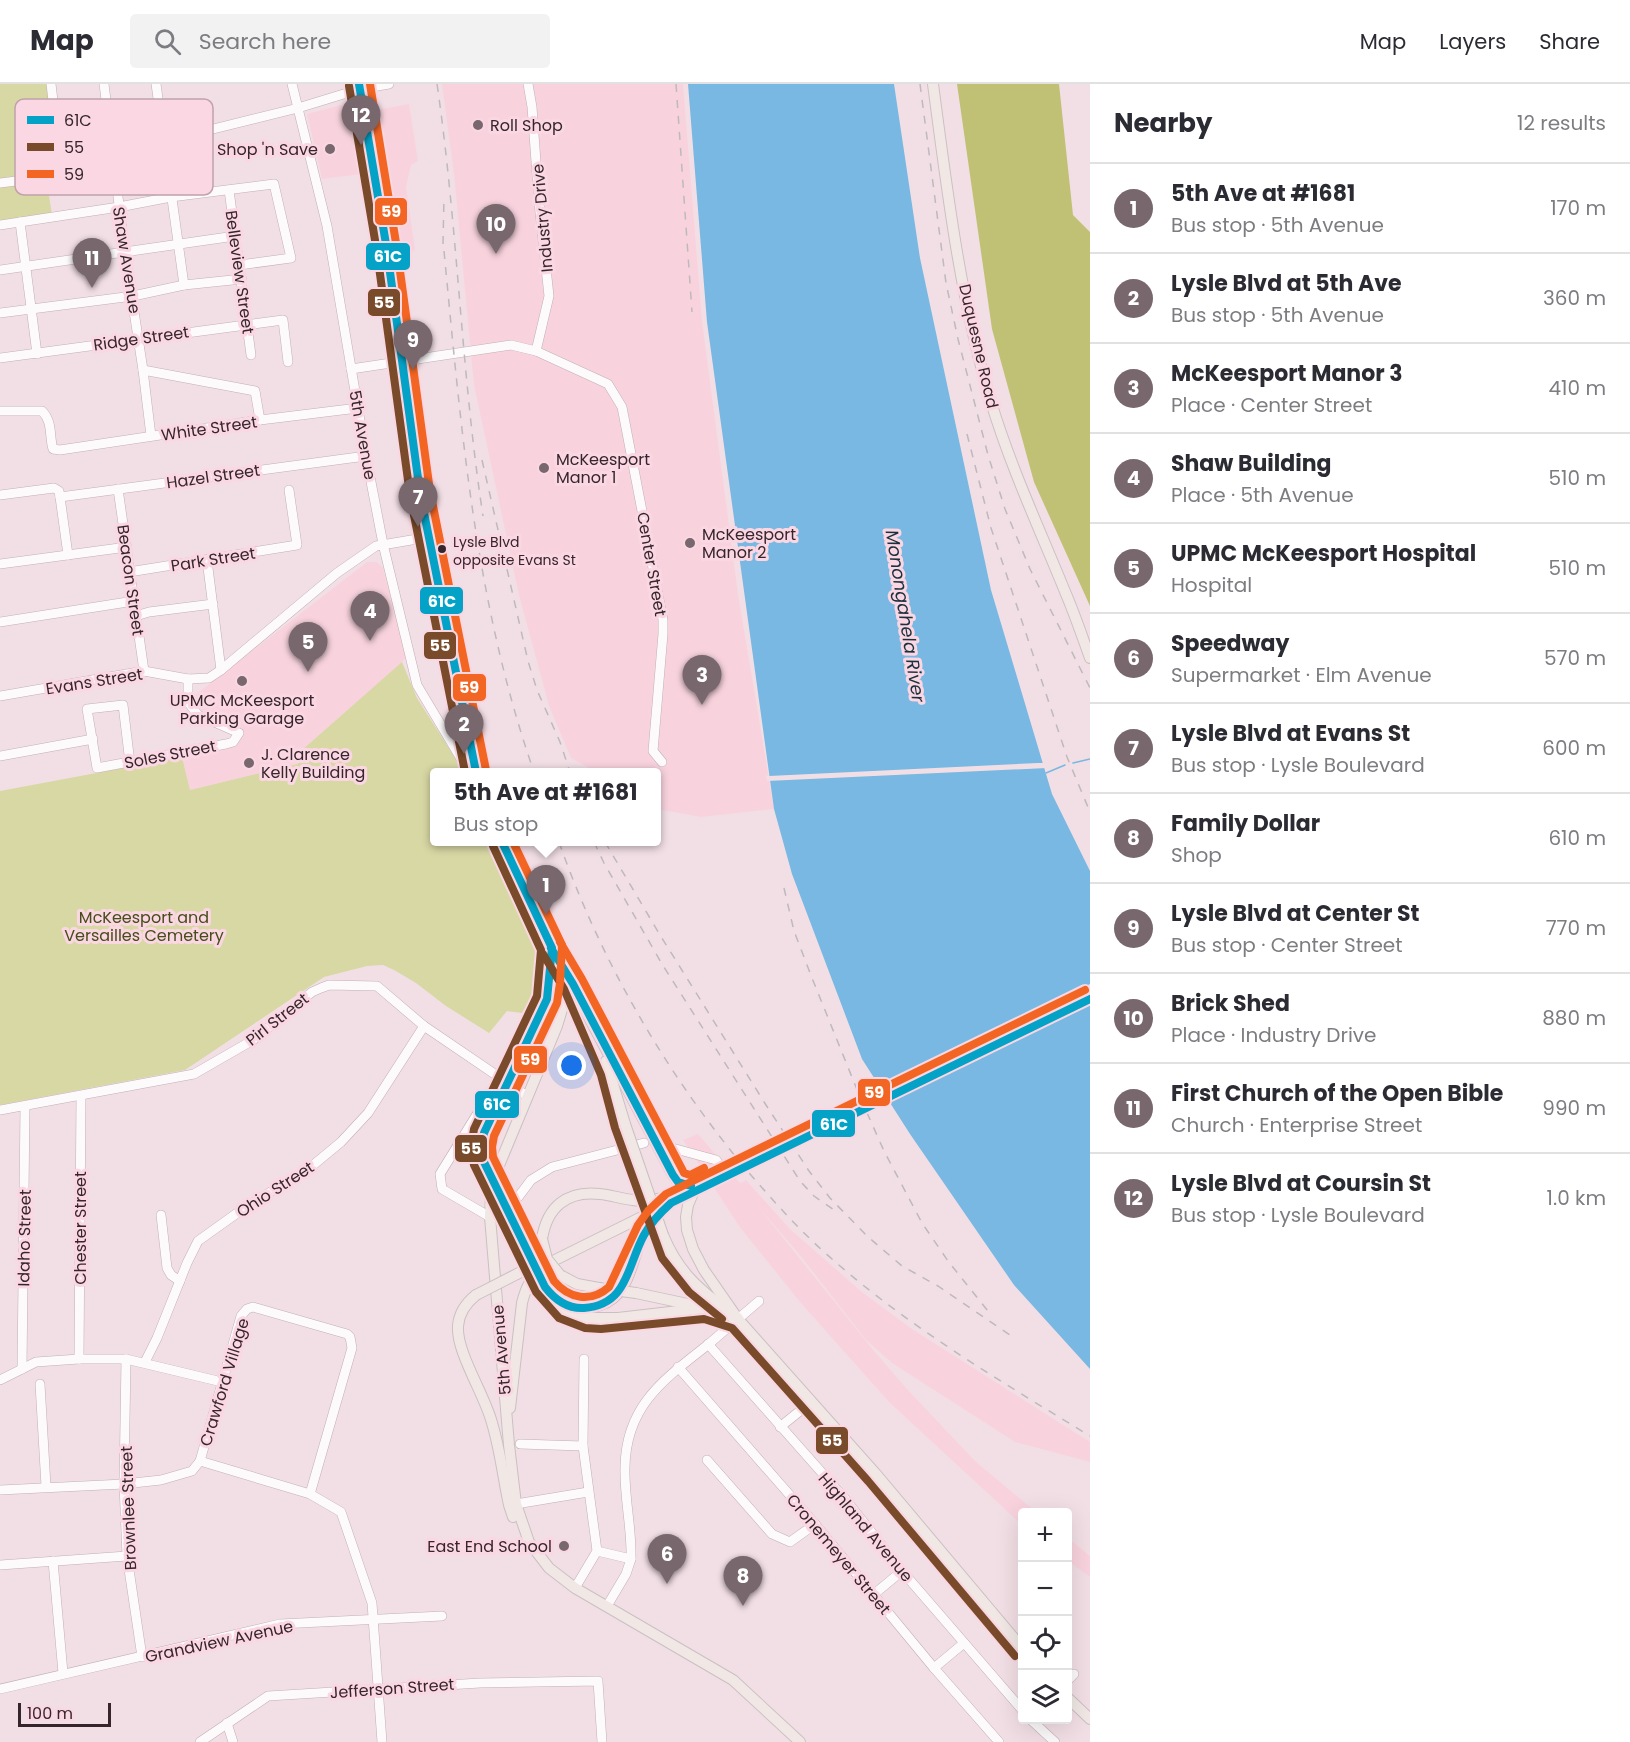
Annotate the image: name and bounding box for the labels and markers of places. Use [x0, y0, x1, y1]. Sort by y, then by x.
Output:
pin: 12 [342, 95, 380, 145]
place label: Roll Shop [490, 114, 563, 137]
marker: Roll Shop [471, 118, 485, 132]
place label: Shop 'n Save [217, 138, 318, 161]
marker: Shop 'n Save [323, 142, 337, 156]
pin: 10 [476, 204, 516, 254]
pin: 11 [72, 238, 112, 288]
pin: 9 [394, 320, 432, 370]
place label: McKeesport Manor 1 [556, 448, 650, 489]
marker: McKeesport Manor 1 [537, 461, 551, 475]
pin: 7 [398, 478, 438, 527]
place label: McKeesport Manor 2 [702, 523, 796, 564]
place label: Lysle Blvd opposite Evans St [453, 532, 576, 570]
marker: McKeesport Manor 2 [683, 536, 697, 550]
marker: Lysle Blvd opposite Evans St [436, 543, 448, 555]
pin: 4 [350, 592, 389, 641]
pin: 5 [288, 622, 328, 672]
pin: 3 [682, 656, 722, 705]
marker: UPMC McKeesport Parking Garage [235, 674, 249, 688]
place label: UPMC McKeesport Parking Garage [170, 689, 314, 730]
pin: 2 [444, 704, 484, 754]
place label: J. Clarence Kelly Building [261, 743, 365, 784]
marker: J. Clarence Kelly Building [242, 756, 256, 770]
pin: 1 [526, 866, 566, 915]
pin: 6 [648, 1534, 686, 1584]
place label: East End School [427, 1535, 552, 1558]
marker: East End School [557, 1539, 571, 1553]
pin: 8 [724, 1556, 762, 1606]

